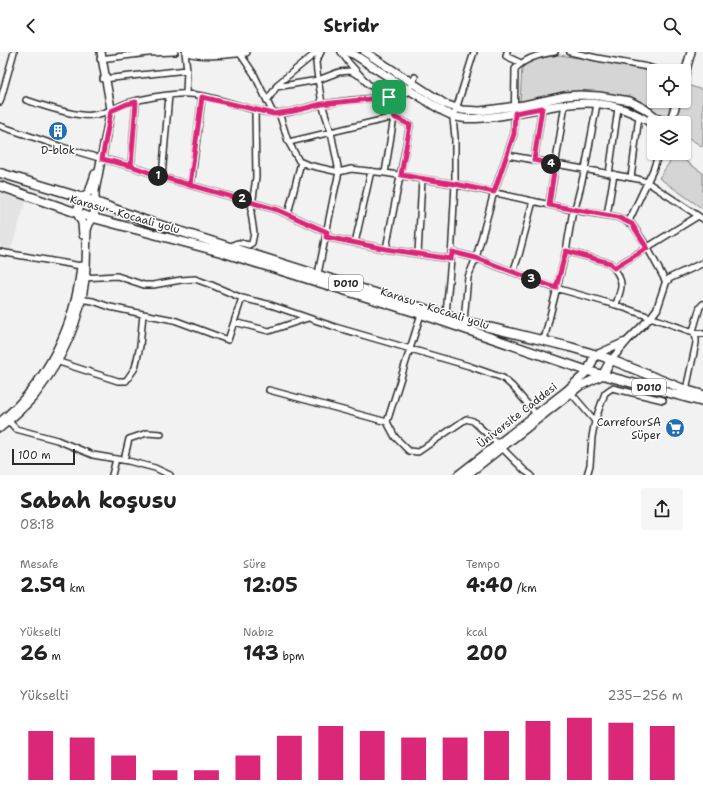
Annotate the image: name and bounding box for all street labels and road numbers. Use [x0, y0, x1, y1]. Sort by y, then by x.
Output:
street label: Karasu - Kocaali yolu [68, 192, 182, 237]
road number: D010 [329, 275, 363, 291]
street label: Karasu - Kocaali yolu [378, 284, 491, 333]
street label: Üniversite Caddesi [474, 379, 560, 451]
road number: D010 [632, 379, 666, 395]

